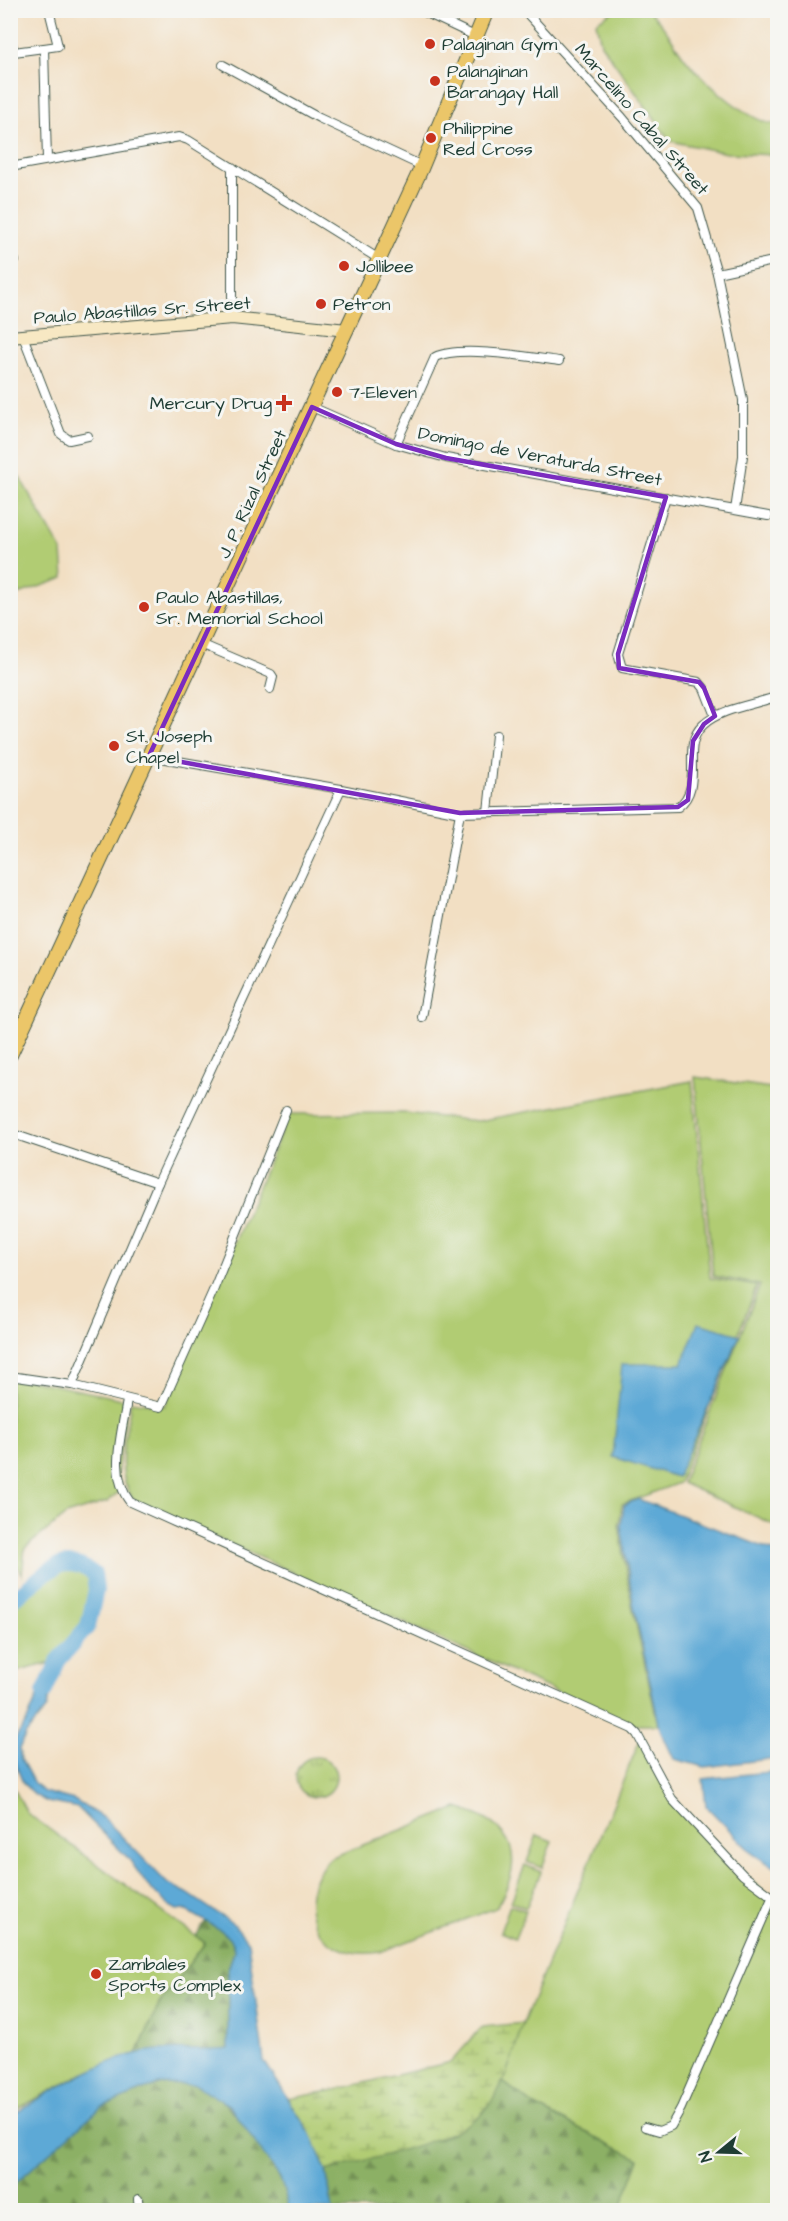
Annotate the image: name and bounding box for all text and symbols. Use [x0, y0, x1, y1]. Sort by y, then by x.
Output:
place label: Palaginan Gym [442, 32, 557, 58]
marker: Palaginan Gym [423, 37, 437, 51]
street label: Marcelino Cabal Street [569, 38, 715, 201]
place label: Palanginan Barangay Hall [447, 59, 558, 106]
marker: Palanginan Barangay Hall [428, 74, 442, 88]
place label: Philippine Red Cross [443, 116, 533, 162]
marker: Philippine Red Cross [424, 131, 438, 145]
place label: Jollibee [356, 254, 414, 279]
marker: Jollibee [337, 259, 351, 273]
street label: Paulo Abastillas Sr. Street [33, 290, 252, 331]
place label: Petron [333, 292, 391, 317]
marker: Petron [314, 297, 328, 311]
place label: 7-Eleven [349, 380, 417, 405]
marker: 7-Eleven [330, 385, 344, 399]
place label: Mercury Drug [150, 391, 272, 417]
marker: Mercury Drug [277, 396, 291, 410]
street label: Domingo de Veraturda Street [416, 421, 665, 494]
street label: J. P. Rizal Street [212, 425, 294, 563]
place label: Paulo Abastillas, Sr. Memorial School [156, 585, 323, 631]
marker: Paulo Abastillas, Sr. Memorial School [137, 600, 151, 614]
place label: St. Joseph Chapel [126, 724, 212, 770]
marker: St. Joseph Chapel [107, 739, 121, 753]
place label: Zambales Sports Complex [108, 1952, 242, 1998]
marker: Zambales Sports Complex [89, 1967, 103, 1981]
north arrow [689, 2122, 749, 2182]
text: N [694, 2148, 718, 2165]

